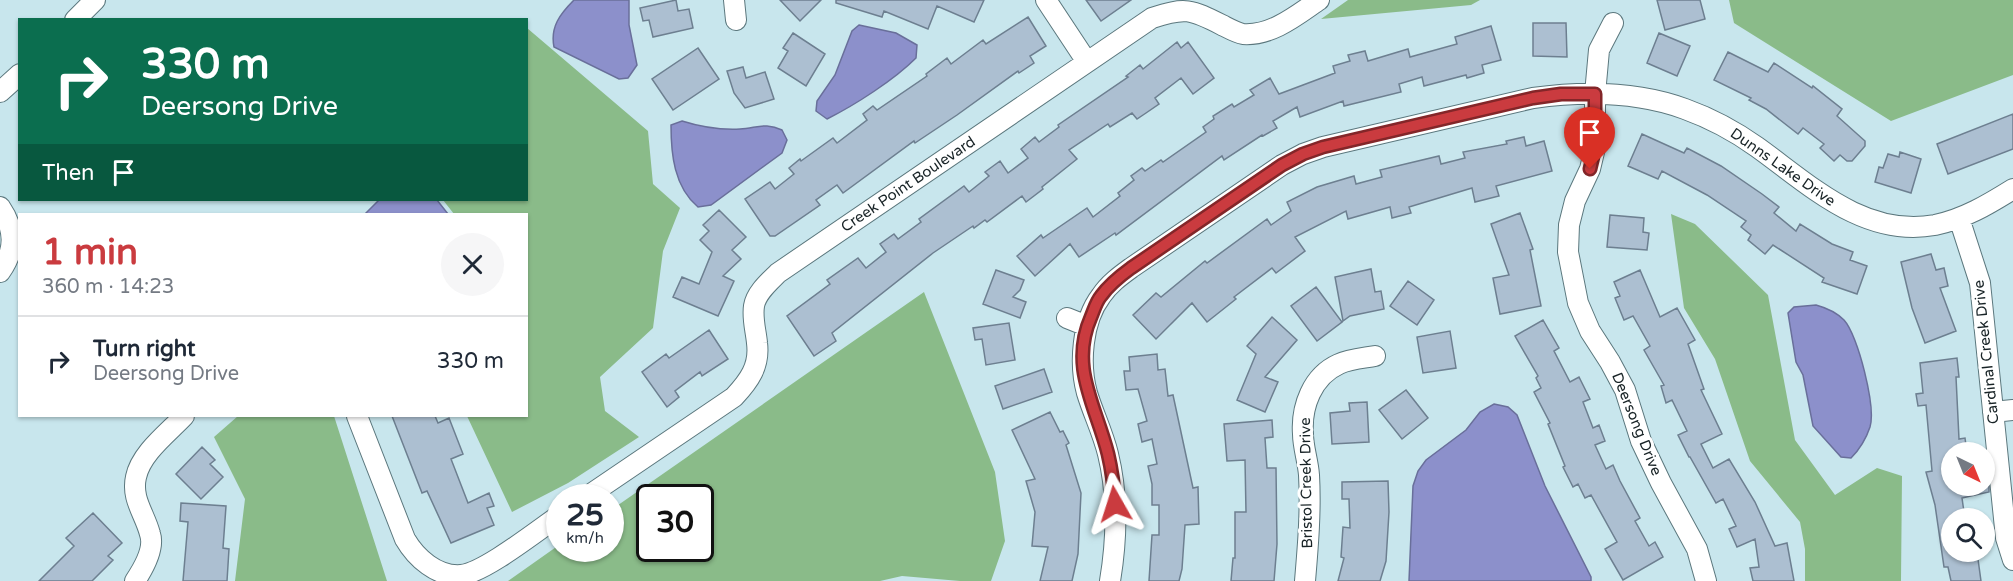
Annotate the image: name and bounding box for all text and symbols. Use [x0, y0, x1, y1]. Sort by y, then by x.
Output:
text: 330 m [141, 39, 270, 90]
icon: right [42, 42, 120, 120]
text: Deersong Drive [141, 90, 338, 123]
pin [1564, 107, 1615, 169]
icon: arrive [1573, 116, 1606, 149]
street label: Dunns Lake Drive [1727, 124, 1839, 210]
street label: Creek Point Boulevard [837, 132, 979, 236]
icon: arrive [107, 156, 140, 189]
text: Then [42, 160, 95, 186]
text: 1 min [42, 231, 138, 274]
button: close [441, 233, 504, 296]
text: 360 m · 14:23 [42, 275, 174, 299]
street label: Cardinal Creek Drive [1969, 279, 2003, 425]
text: Turn right [93, 336, 195, 362]
icon: right [42, 345, 75, 378]
text: 330 m [437, 348, 504, 374]
text: Deersong Drive [93, 362, 239, 386]
street label: Deersong Drive [1608, 370, 1666, 478]
street label: Bristol Creek Drive [1296, 417, 1316, 549]
north arrow [1941, 442, 1995, 496]
map controls [1941, 442, 1995, 562]
position arrow [1083, 472, 1147, 536]
speed limit sign: 30 [636, 484, 714, 562]
text: 25 [566, 497, 604, 534]
button: search [1941, 508, 1995, 562]
text: km/h [566, 529, 604, 547]

